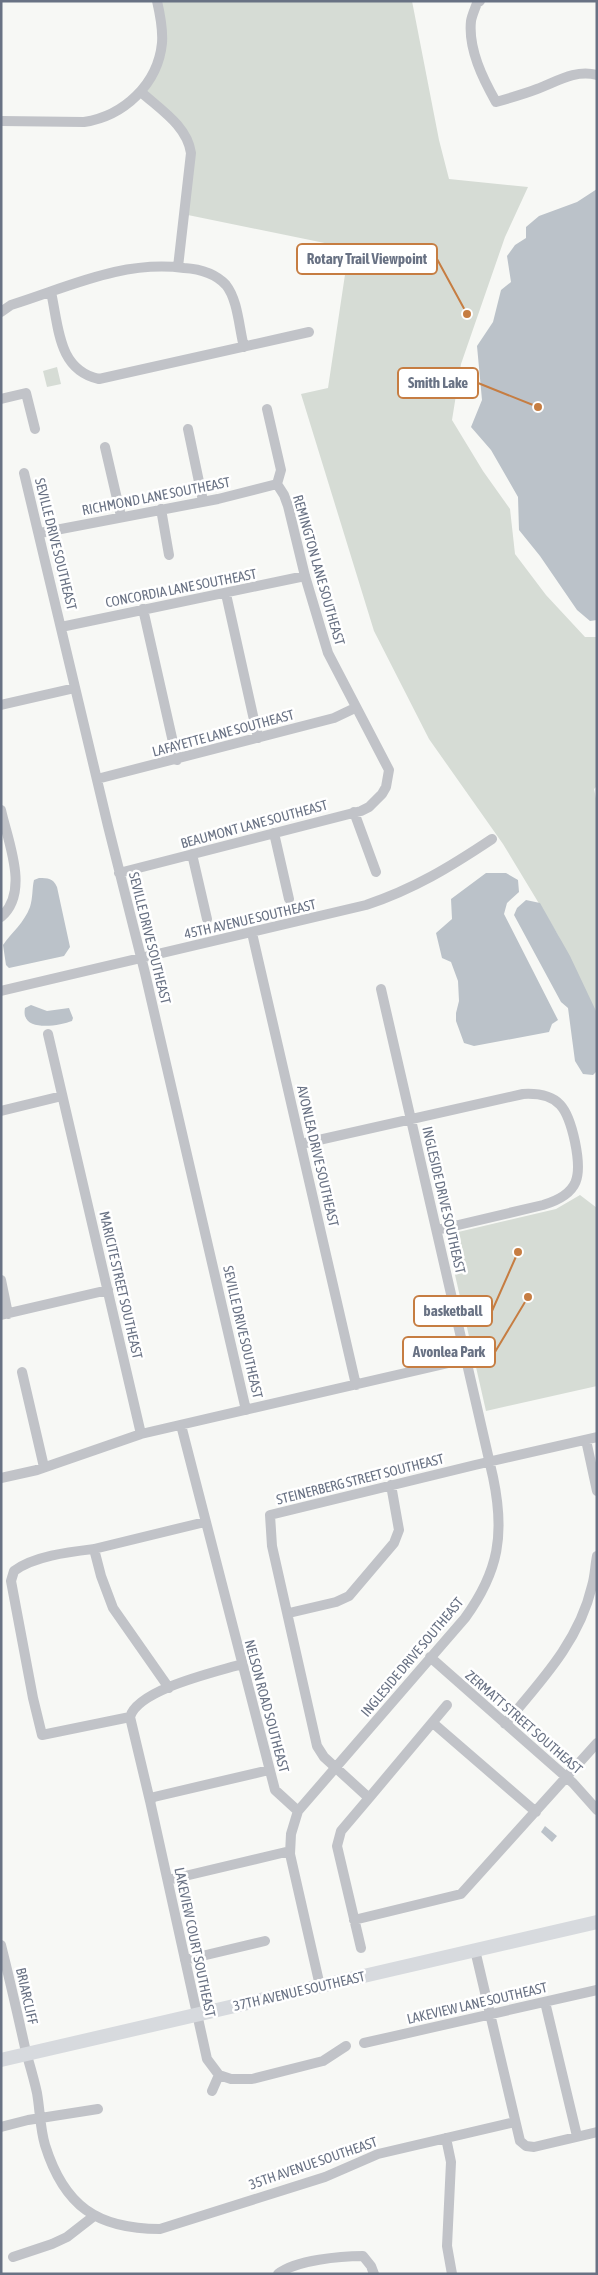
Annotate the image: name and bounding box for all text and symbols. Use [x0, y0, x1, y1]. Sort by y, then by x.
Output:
callout: Rotary Trail Viewpoint [297, 244, 437, 274]
text: Rotary Trail Viewpoint [307, 250, 428, 267]
callout: Smith Lake [398, 368, 478, 398]
text: Smith Lake [408, 374, 468, 391]
street label: RICHMOND LANE SOUTHEAST [81, 474, 231, 518]
street label: SEVILLE DRIVE SOUTHEAST [32, 476, 80, 612]
street label: REMINGTON LANE SOUTHEAST [290, 493, 348, 647]
street label: CONCORDIA LANE SOUTHEAST [104, 565, 258, 611]
street label: LAFAYETTE LANE SOUTHEAST [150, 706, 296, 760]
street label: BEAUMONT LANE SOUTHEAST [179, 797, 329, 851]
street label: SEVILLE DRIVE SOUTHEAST [126, 870, 174, 1006]
street label: 45TH AVENUE SOUTHEAST [183, 896, 317, 942]
street label: AVONLEA DRIVE SOUTHEAST [294, 1084, 342, 1228]
street label: INGLESIDE DRIVE SOUTHEAST [419, 1125, 469, 1275]
street label: MARICITE STREET SOUTHEAST [96, 1210, 146, 1360]
street label: SEVILLE DRIVE SOUTHEAST [220, 1264, 266, 1400]
callout: basketball [414, 1296, 492, 1326]
text: basketball [424, 1302, 483, 1319]
callout: Avonlea Park [403, 1337, 495, 1367]
text: Avonlea Park [412, 1343, 486, 1360]
street label: STEINERBERG STREET SOUTHEAST [275, 1450, 445, 1508]
street label: INGLESIDE DRIVE SOUTHEAST [358, 1594, 466, 1720]
street label: NELSON ROAD SOUTHEAST [242, 1638, 292, 1774]
street label: ZERMATT STREET SOUTHEAST [462, 1667, 586, 1777]
street label: LAKEVIEW COURT SOUTHEAST [171, 1866, 219, 2018]
street label: BRIARCLIFF [13, 1966, 41, 2026]
street label: 37TH AVENUE SOUTHEAST [232, 1968, 366, 2014]
street label: LAKEVIEW LANE SOUTHEAST [405, 1979, 549, 2027]
street label: 35TH AVENUE SOUTHEAST [247, 2134, 379, 2192]

